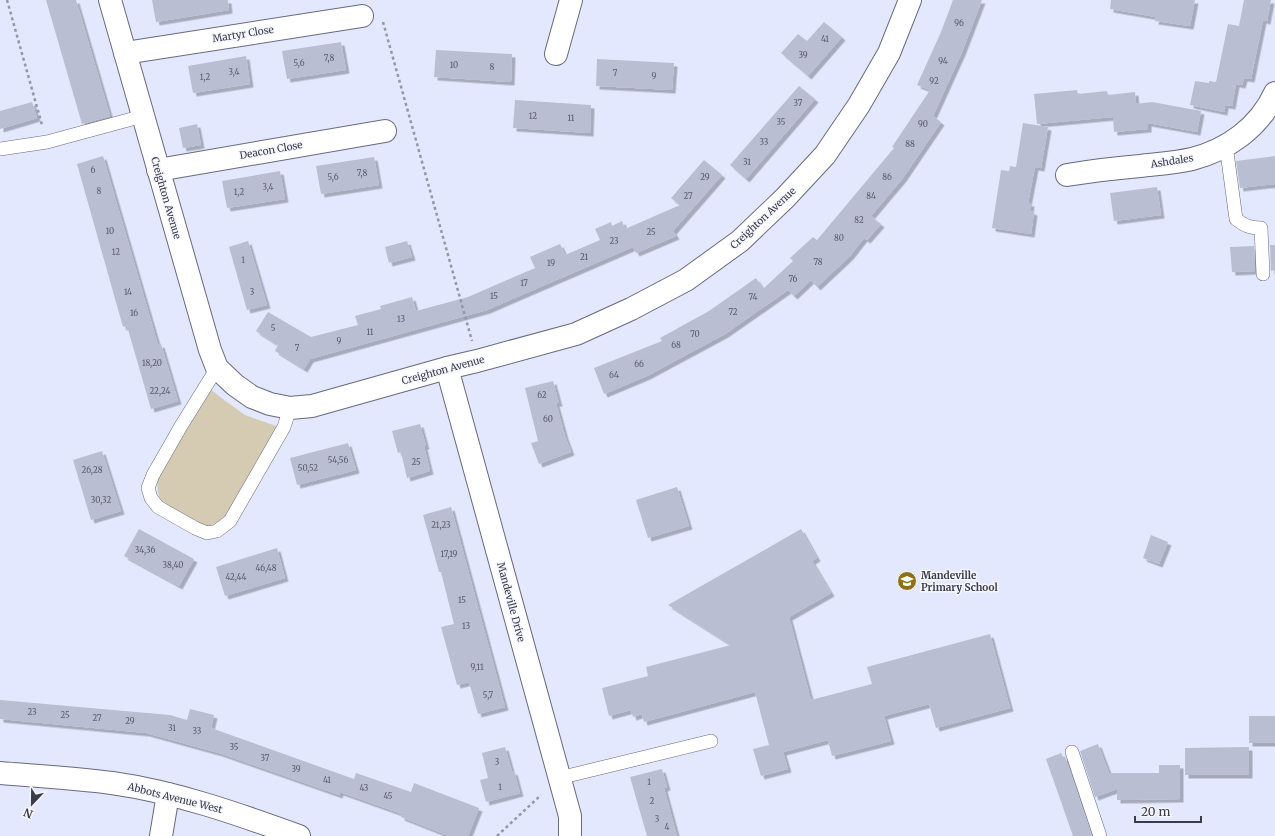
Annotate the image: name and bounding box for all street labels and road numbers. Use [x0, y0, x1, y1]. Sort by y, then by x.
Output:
street label: Martyr Close [211, 23, 275, 45]
street label: Deacon Close [238, 138, 304, 162]
street label: Ashdales [1149, 151, 1194, 171]
street label: Creighton Avenue [148, 155, 184, 241]
street label: Creighton Avenue [727, 184, 799, 252]
street label: Creighton Avenue [400, 353, 486, 387]
street label: Mandeville Drive [494, 561, 528, 643]
street label: Abbots Avenue West [125, 780, 224, 816]

